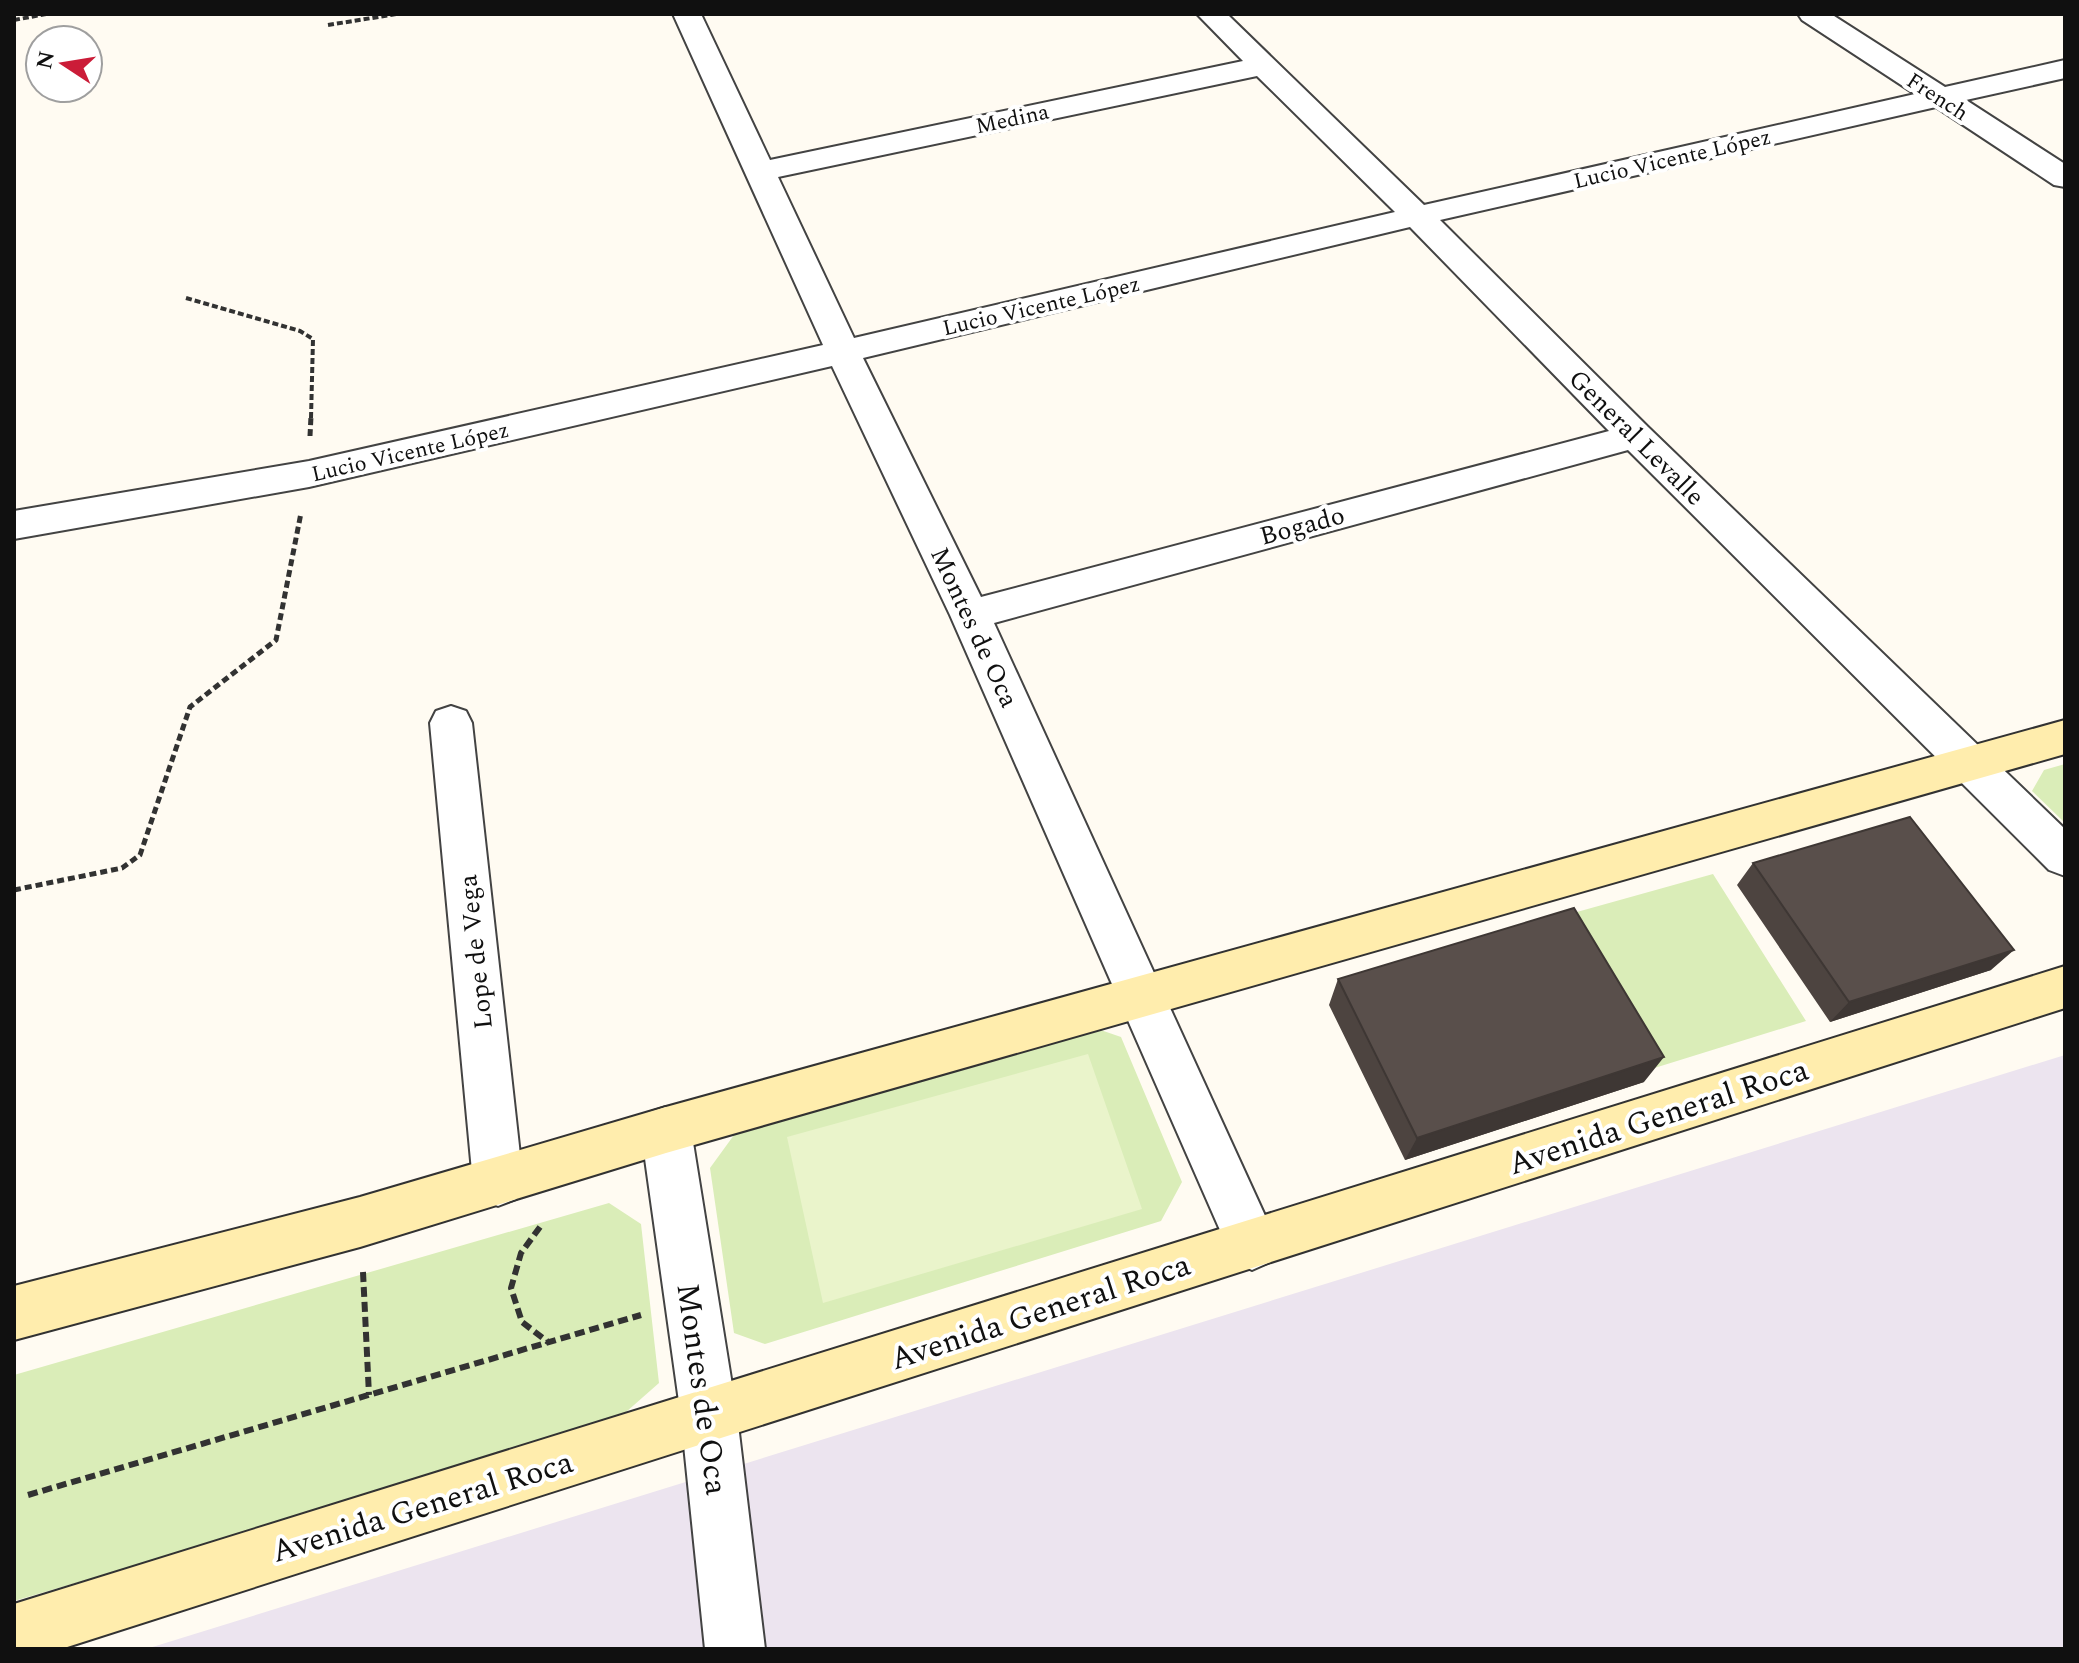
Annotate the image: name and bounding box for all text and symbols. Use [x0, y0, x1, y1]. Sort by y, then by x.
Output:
north arrow [24, 24, 104, 104]
text: N [28, 48, 64, 72]
street label: French [1900, 65, 1975, 130]
street label: Medina [972, 96, 1052, 143]
street label: Lucio Vicente López [1570, 121, 1774, 198]
street label: Lucio Vicente López [939, 268, 1143, 345]
street label: General Levalle [1559, 360, 1714, 515]
street label: Lucio Vicente López [308, 414, 512, 491]
street label: Bogado [1255, 495, 1349, 556]
street label: Montes de Oca [919, 540, 1029, 715]
street label: Lope de Vega [448, 872, 504, 1031]
street label: Avenida General Roca [1502, 1046, 1815, 1189]
street label: Avenida General Roca [884, 1241, 1197, 1384]
street label: Montes de Oca [662, 1280, 741, 1499]
street label: Avenida General Roca [265, 1438, 580, 1577]

